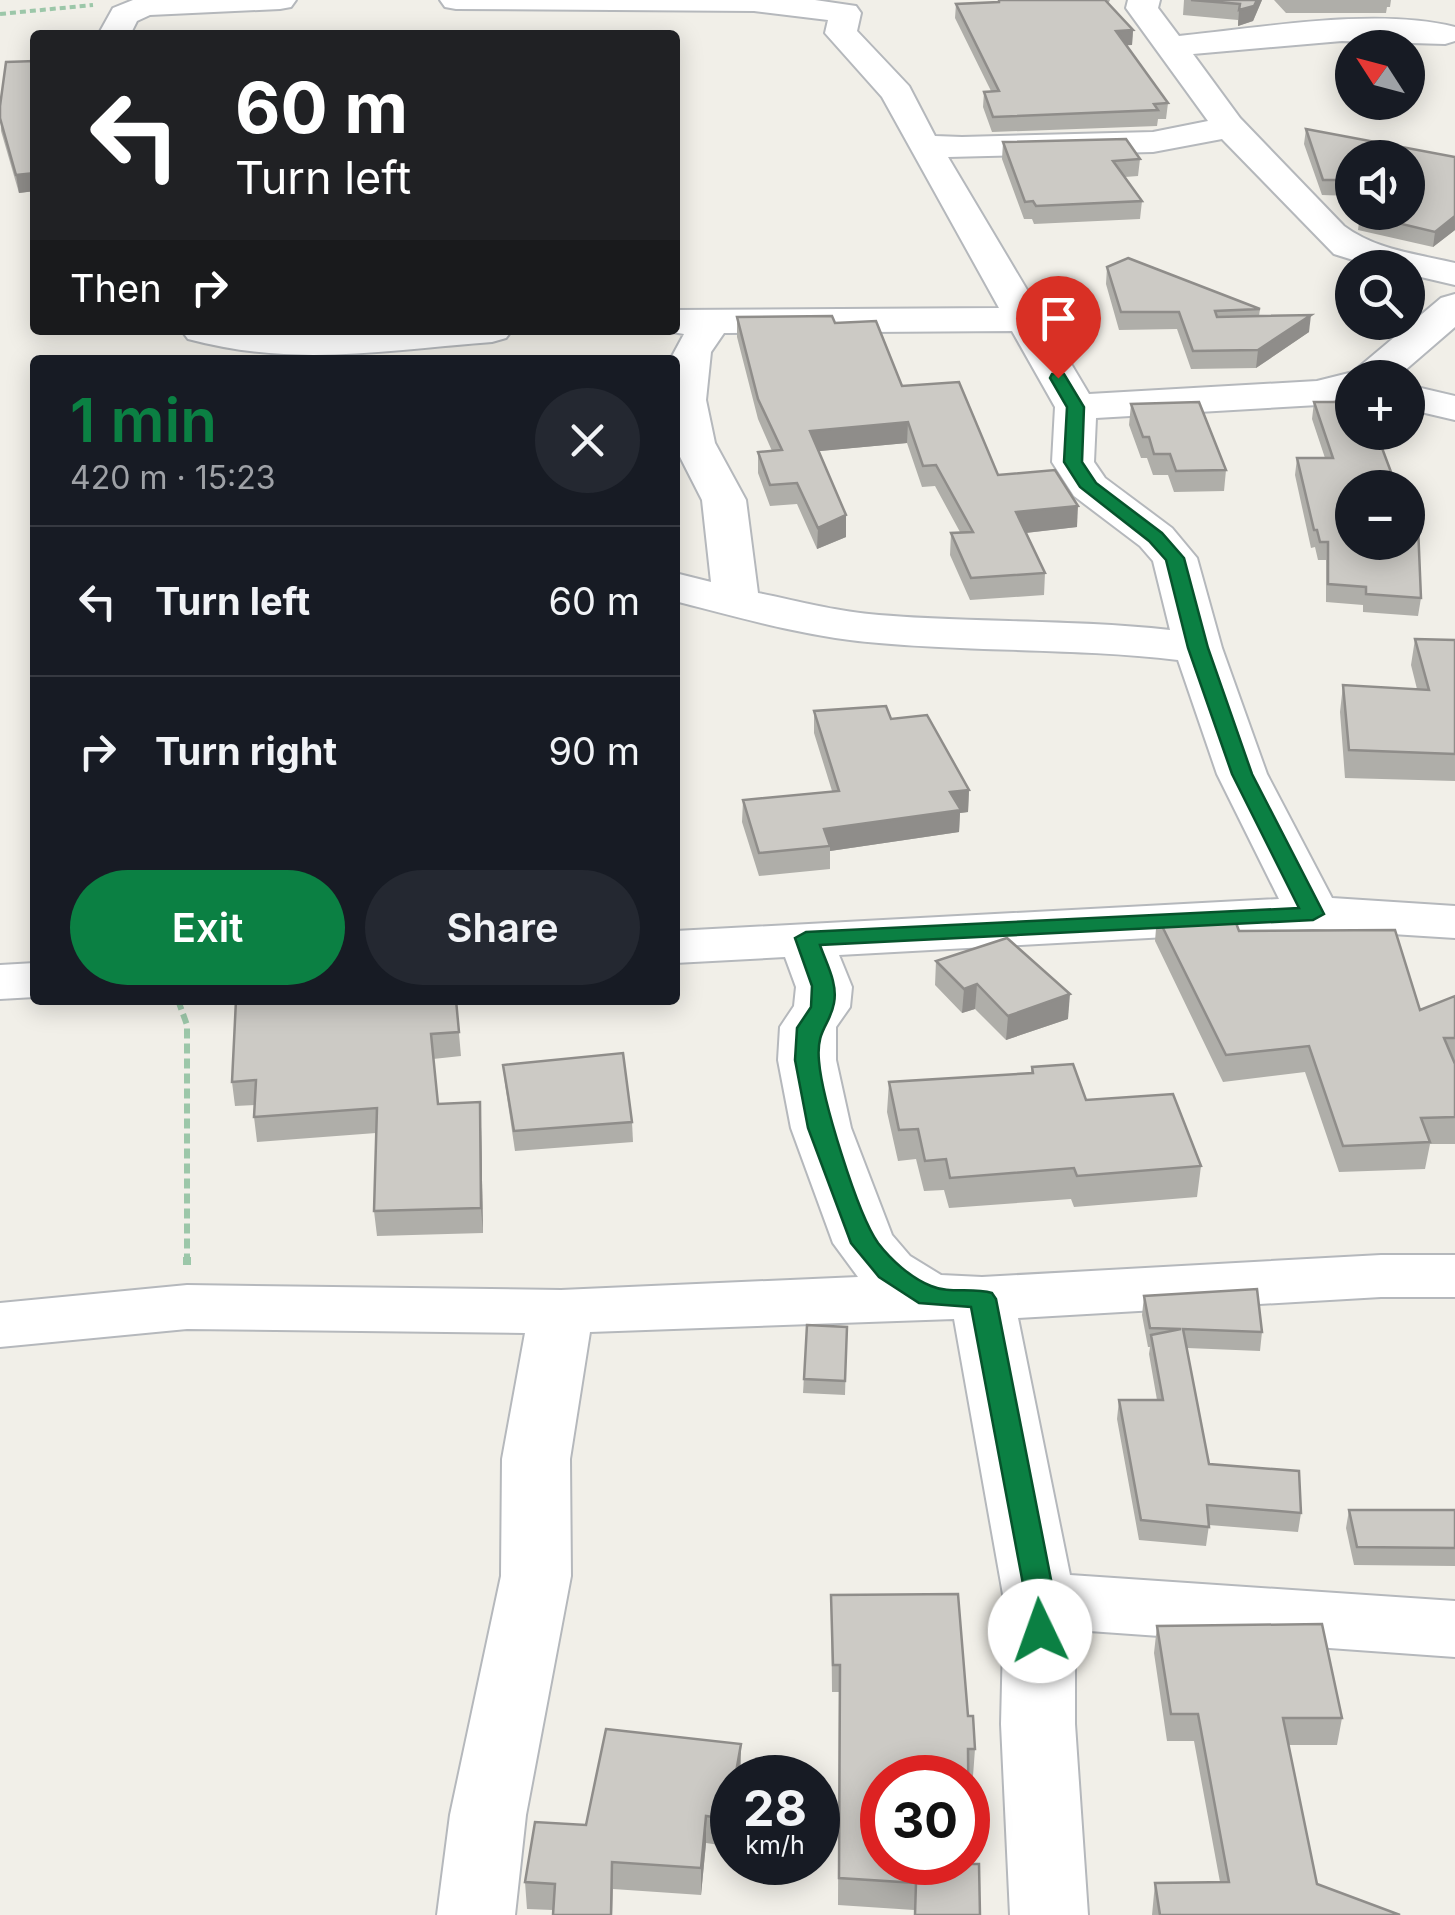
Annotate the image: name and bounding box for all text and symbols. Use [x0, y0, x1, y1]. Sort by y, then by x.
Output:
north arrow [1335, 30, 1425, 120]
map controls [1335, 30, 1425, 560]
text: 60 m [235, 65, 408, 150]
icon: left [70, 70, 200, 200]
button: sound [1335, 140, 1425, 230]
text: Turn left [235, 150, 411, 205]
button: search [1335, 250, 1425, 340]
icon: right [182, 260, 237, 315]
text: Then [70, 265, 162, 311]
pin [1016, 276, 1101, 379]
icon: arrive [1031, 291, 1086, 346]
button: + [1335, 360, 1425, 450]
text: 1 min [70, 384, 217, 456]
button: close [535, 388, 640, 493]
text: 420 m · 15:23 [70, 458, 276, 497]
button: − [1335, 470, 1425, 560]
icon: left [70, 574, 125, 629]
text: Turn left [155, 578, 310, 624]
text: 60 m [548, 578, 640, 624]
icon: right [70, 724, 125, 779]
text: Turn right [155, 728, 337, 774]
text: 90 m [548, 728, 640, 774]
button: Exit [70, 870, 345, 985]
button: Share [365, 870, 640, 985]
position arrow [988, 1579, 1092, 1683]
speed limit sign: 30 [860, 1755, 990, 1885]
text: 28 [743, 1778, 807, 1838]
text: km/h [745, 1830, 805, 1860]

